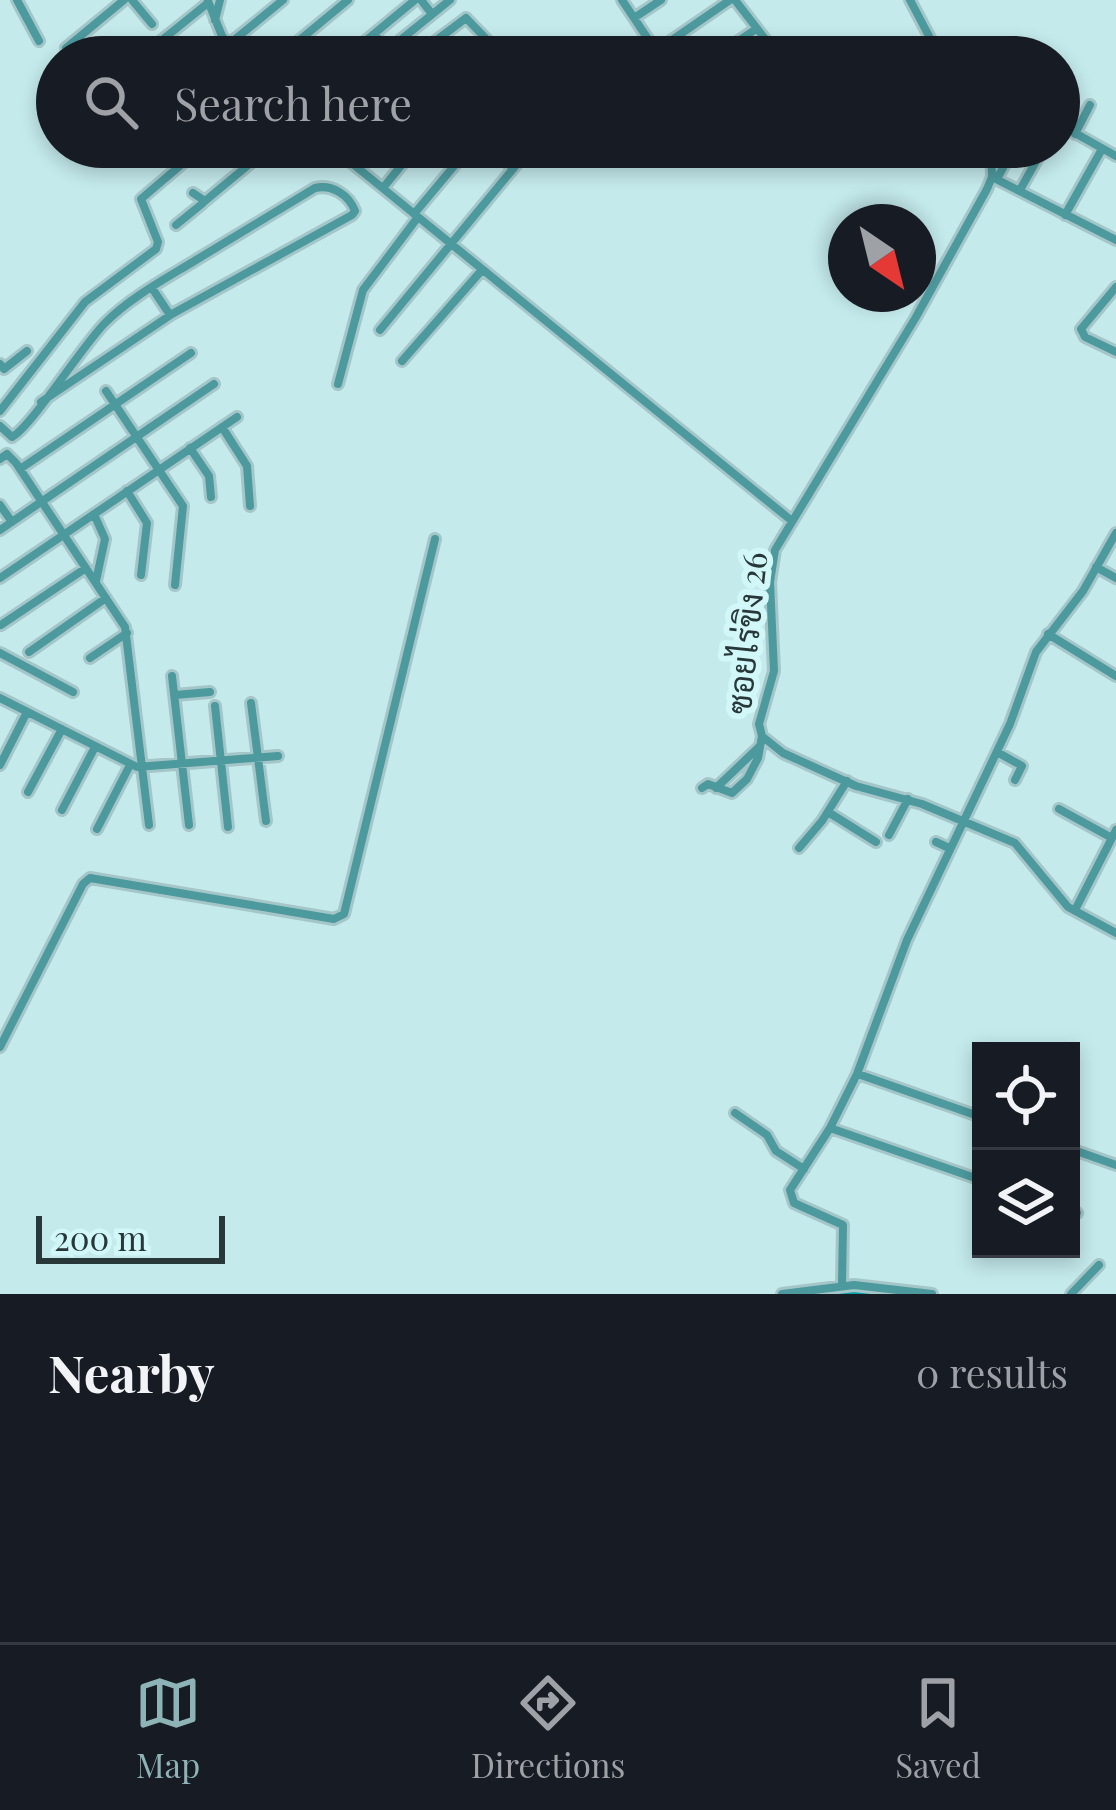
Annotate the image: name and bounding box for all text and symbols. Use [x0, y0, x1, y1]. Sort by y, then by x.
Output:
search box [36, 36, 1080, 168]
icon: search [78, 69, 144, 135]
text: Search here [174, 72, 412, 132]
north arrow [828, 204, 936, 312]
street label: ซอยไร่ขิง 26 [715, 549, 775, 716]
map controls [972, 1042, 1080, 1258]
button: locate [972, 1042, 1080, 1150]
button: layers [972, 1150, 1080, 1258]
scale bar [36, 1210, 225, 1263]
text: 200 m [54, 1215, 147, 1259]
text: Nearby [48, 1338, 214, 1406]
text: 0 results [916, 1346, 1068, 1398]
tab: Map [135, 1670, 201, 1786]
tab: Directions [471, 1670, 625, 1786]
tab: Saved [895, 1670, 981, 1786]

